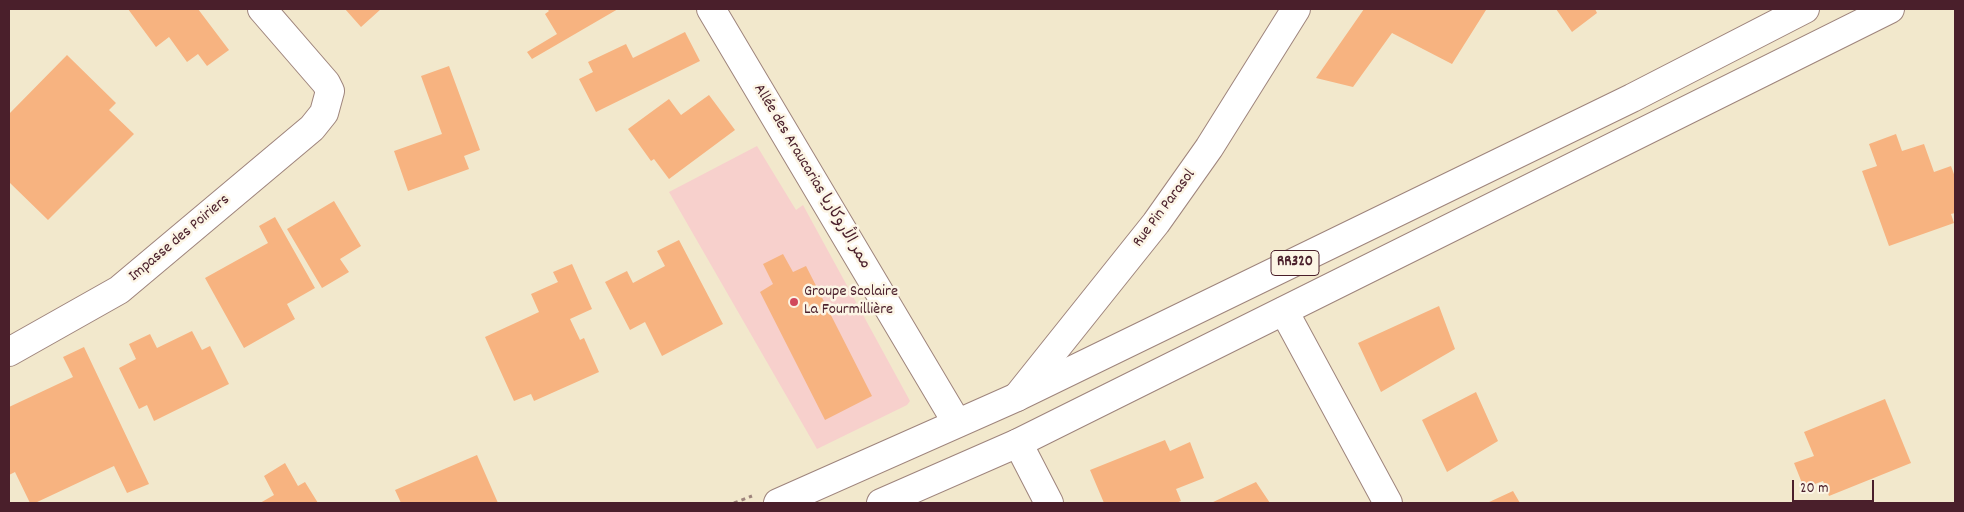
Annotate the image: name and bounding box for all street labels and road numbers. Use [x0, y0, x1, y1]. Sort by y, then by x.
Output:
street label: Allée des Araucarias ممر الأروكاريا [748, 81, 874, 273]
street label: Rue Pin Parasol [1129, 166, 1201, 252]
street label: Impasse des Poiriers [126, 191, 234, 287]
road number: RR320 [1271, 250, 1319, 276]

